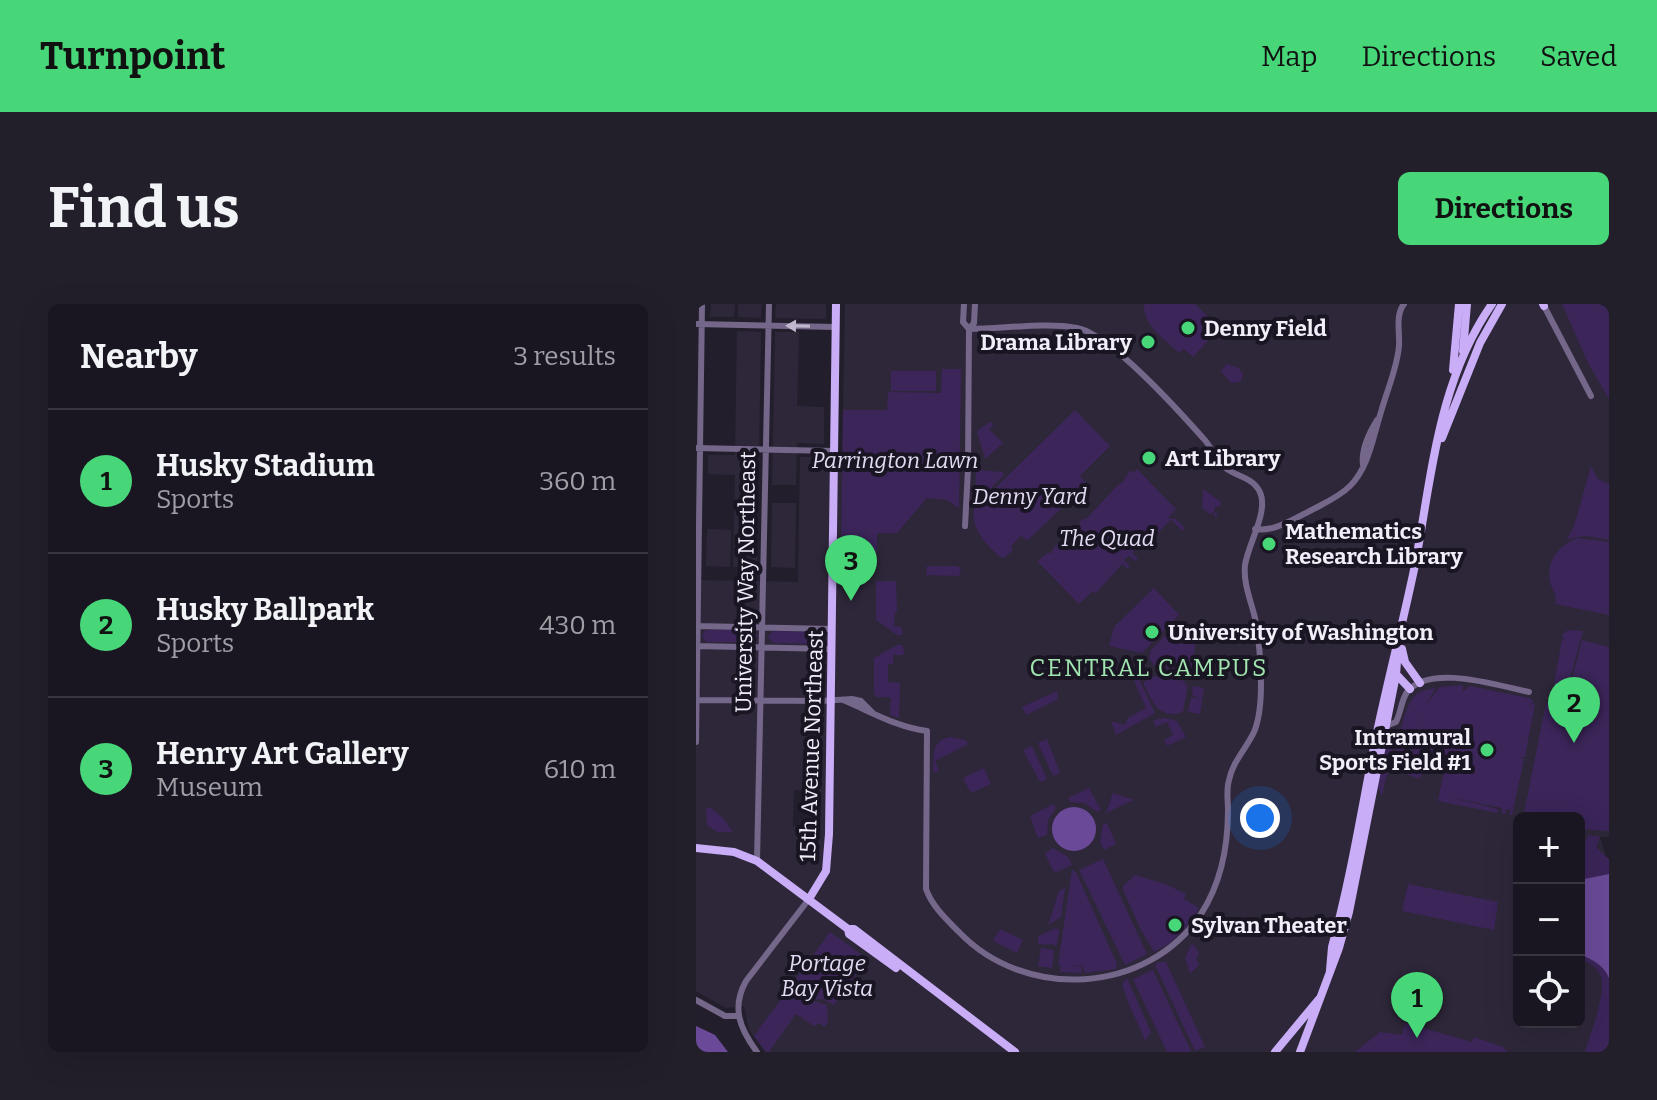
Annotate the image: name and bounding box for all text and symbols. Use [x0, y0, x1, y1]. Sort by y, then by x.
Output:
text: Turnpoint [40, 33, 226, 79]
text: Map [1261, 40, 1317, 73]
text: Directions [1361, 40, 1496, 73]
text: Saved [1540, 40, 1617, 73]
button: Directions [1398, 172, 1609, 245]
text: Find us [48, 175, 240, 242]
place label: Denny Field [1204, 315, 1327, 342]
marker: Denny Field [1179, 319, 1197, 337]
one-way arrow [785, 320, 810, 332]
place label: Drama Library [980, 329, 1133, 356]
marker: Drama Library [1139, 333, 1157, 351]
text: Nearby [80, 336, 198, 377]
text: 3 results [513, 341, 616, 372]
place label: Art Library [1165, 445, 1281, 472]
park label: Parrington Lawn [812, 447, 978, 474]
text: Husky Stadium [156, 448, 375, 484]
marker: Art Library [1140, 449, 1158, 467]
street label: University Way Northeast [730, 451, 761, 713]
text: 1 [100, 466, 112, 497]
text: 360 m [539, 466, 616, 497]
park label: Denny Yard [973, 483, 1087, 510]
text: Sports [156, 484, 234, 515]
place label: Mathematics Research Library [1285, 518, 1463, 570]
park label: The Quad [1059, 525, 1155, 552]
pin: 3 [825, 535, 877, 601]
marker: Mathematics Research Library [1260, 535, 1278, 553]
text: Husky Ballpark [156, 592, 374, 628]
text: 2 [99, 610, 113, 641]
text: 430 m [539, 610, 616, 641]
place label: University of Washington [1168, 619, 1433, 646]
marker: University of Washington [1143, 623, 1161, 641]
text: Sports [156, 628, 234, 659]
street label: 15th Avenue Northeast [794, 630, 829, 862]
district label: CENTRAL CAMPUS [1030, 654, 1268, 682]
pin: 2 [1548, 677, 1600, 743]
place label: Intramural Sports Field #1 [1319, 724, 1471, 776]
text: Henry Art Gallery [156, 736, 409, 772]
marker: Intramural Sports Field #1 [1478, 741, 1496, 759]
text: 3 [99, 754, 113, 785]
text: 610 m [544, 754, 616, 785]
text: Museum [156, 772, 263, 803]
your location [1240, 798, 1280, 838]
map controls [1513, 812, 1585, 1028]
button: + [1513, 812, 1585, 884]
button: − [1513, 884, 1585, 956]
place label: Sylvan Theater [1191, 912, 1347, 939]
marker: Sylvan Theater [1166, 916, 1184, 934]
park label: Portage Bay Vista [781, 950, 873, 1002]
button: locate [1513, 956, 1585, 1028]
pin: 1 [1391, 972, 1443, 1038]

